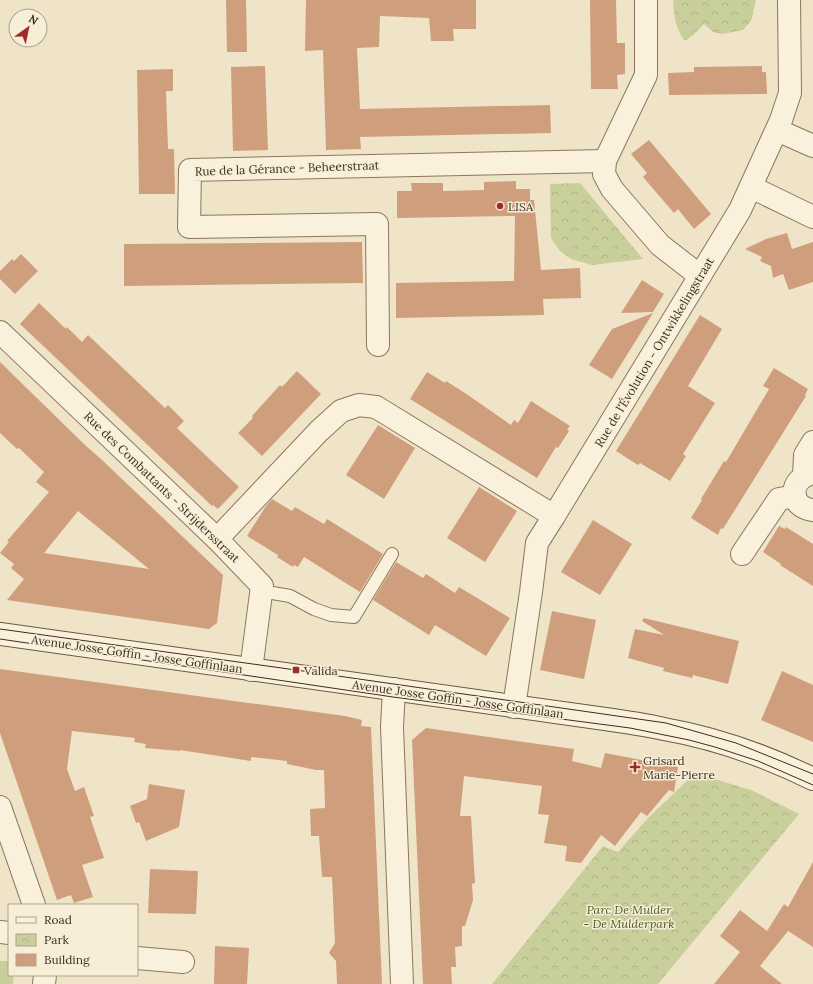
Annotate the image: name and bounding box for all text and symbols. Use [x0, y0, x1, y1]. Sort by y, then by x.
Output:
north arrow [8, 8, 48, 48]
text: N [26, 11, 41, 28]
street label: Rue de la Gérance - Beheerstraat [194, 157, 380, 179]
place label: LISA [508, 199, 534, 214]
marker: LISA [495, 201, 505, 211]
street label: Rue de l'Évolution - Ontwikkelingstraat [591, 254, 717, 450]
street label: Rue des Combattants - Strijdersstraat [81, 408, 243, 566]
street label: Avenue Josse Goffin - Josse Goffinlaan [29, 632, 244, 676]
place label: Valida [303, 663, 338, 678]
marker: Valida [291, 665, 301, 675]
street label: Avenue Josse Goffin - Josse Goffinlaan [350, 677, 565, 721]
place label: Grisard Marie-Pierre [643, 753, 715, 782]
marker: Grisard Marie-Pierre [630, 762, 640, 772]
park label: Parc De Mulder - De Mulderpark [583, 902, 675, 931]
legend [8, 904, 138, 976]
text: Road [44, 912, 72, 927]
text: Park [44, 932, 70, 947]
text: Building [44, 952, 90, 967]

